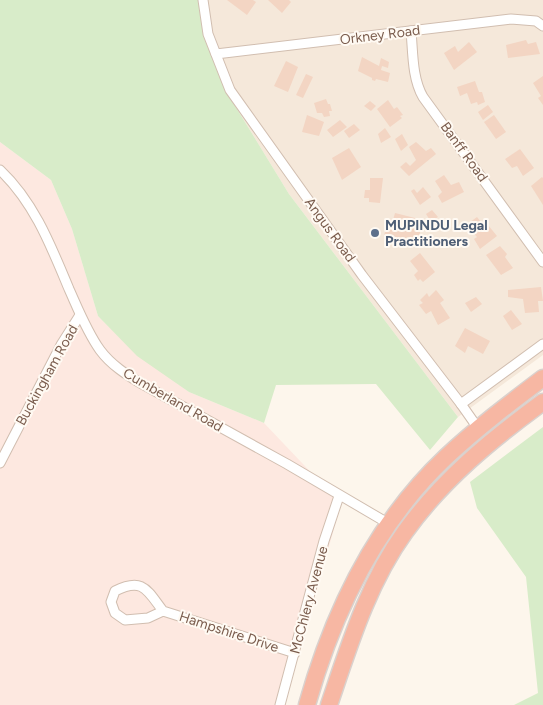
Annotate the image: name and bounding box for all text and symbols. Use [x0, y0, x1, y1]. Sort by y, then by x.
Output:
street label: Orkney Road [339, 22, 421, 48]
street label: Banff Road [437, 119, 491, 185]
street label: Angus Road [301, 194, 359, 266]
place label: MUPINDU Legal Practitioners [385, 217, 488, 250]
marker: MUPINDU Legal Practitioners [369, 227, 381, 239]
street label: Buckingham Road [12, 322, 82, 428]
street label: Cumberland Road [120, 365, 226, 435]
street label: McChlery Avenue [286, 544, 332, 656]
street label: Hampshire Drive [177, 608, 281, 656]

